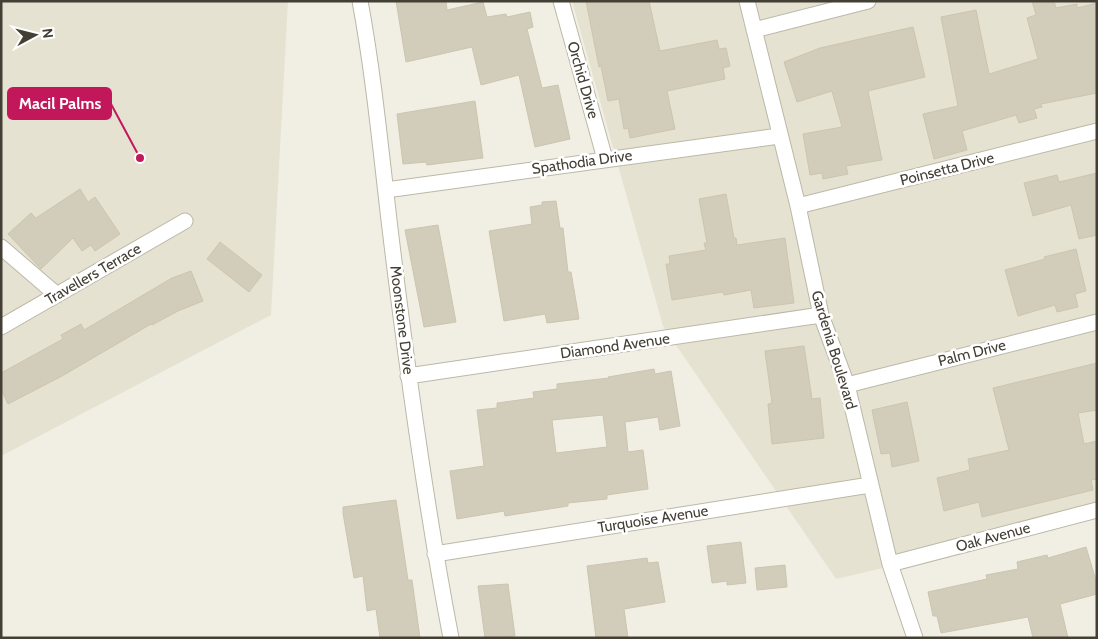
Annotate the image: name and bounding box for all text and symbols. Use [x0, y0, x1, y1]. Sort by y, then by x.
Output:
north arrow [10, 10, 60, 60]
text: N [38, 27, 57, 39]
street label: Orchid Drive [563, 39, 603, 121]
callout: Macil Palms [8, 88, 111, 119]
text: Macil Palms [19, 94, 101, 113]
street label: Spathodia Drive [531, 146, 634, 178]
street label: Poinsetta Drive [898, 149, 996, 189]
street label: Travellers Terrace [42, 239, 144, 309]
street label: Moonstone Drive [386, 265, 418, 376]
street label: Gardenia Boulevard [807, 288, 861, 412]
street label: Diamond Avenue [559, 329, 671, 363]
street label: Palm Drive [936, 336, 1008, 370]
street label: Turquoise Avenue [596, 501, 710, 537]
street label: Oak Avenue [954, 518, 1032, 556]

